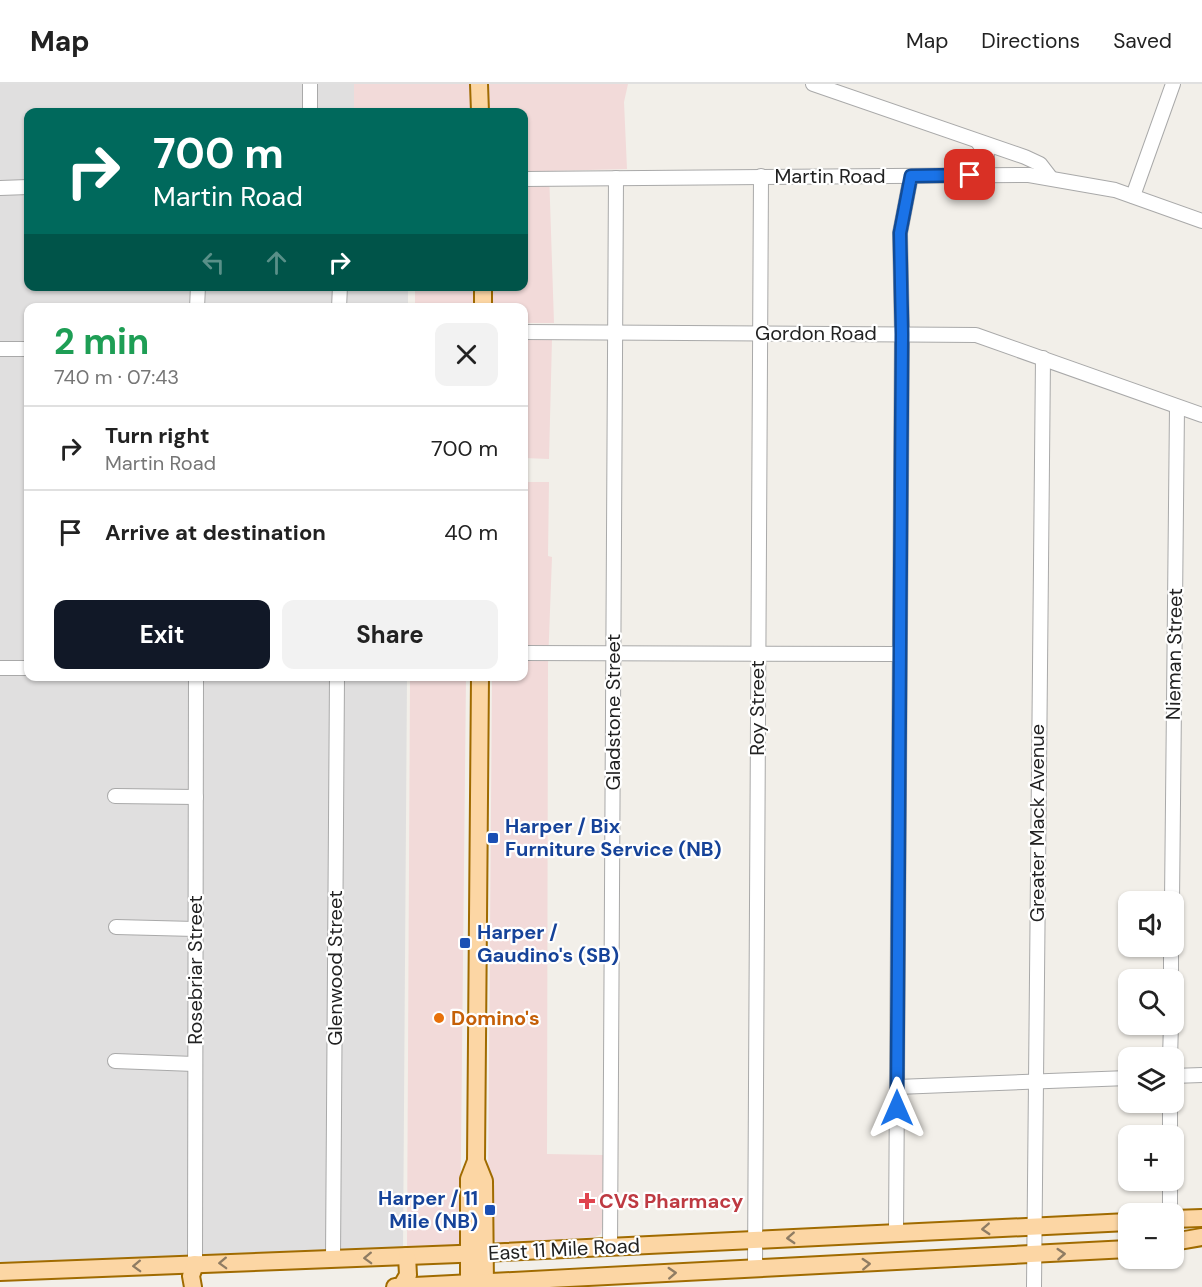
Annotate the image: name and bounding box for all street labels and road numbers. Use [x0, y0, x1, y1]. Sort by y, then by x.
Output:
street label: Martin Road [774, 163, 886, 189]
street label: Gordon Road [755, 320, 877, 346]
street label: Nieman Street [1160, 588, 1188, 720]
street label: Gladstone Street [600, 633, 626, 790]
street label: Roy Street [744, 660, 770, 756]
street label: Greater Mack Avenue [1024, 724, 1050, 922]
street label: Glenwood Street [322, 890, 348, 1046]
street label: Rosebriar Street [182, 895, 208, 1045]
street label: East 11 Mile Road [487, 1232, 641, 1266]

